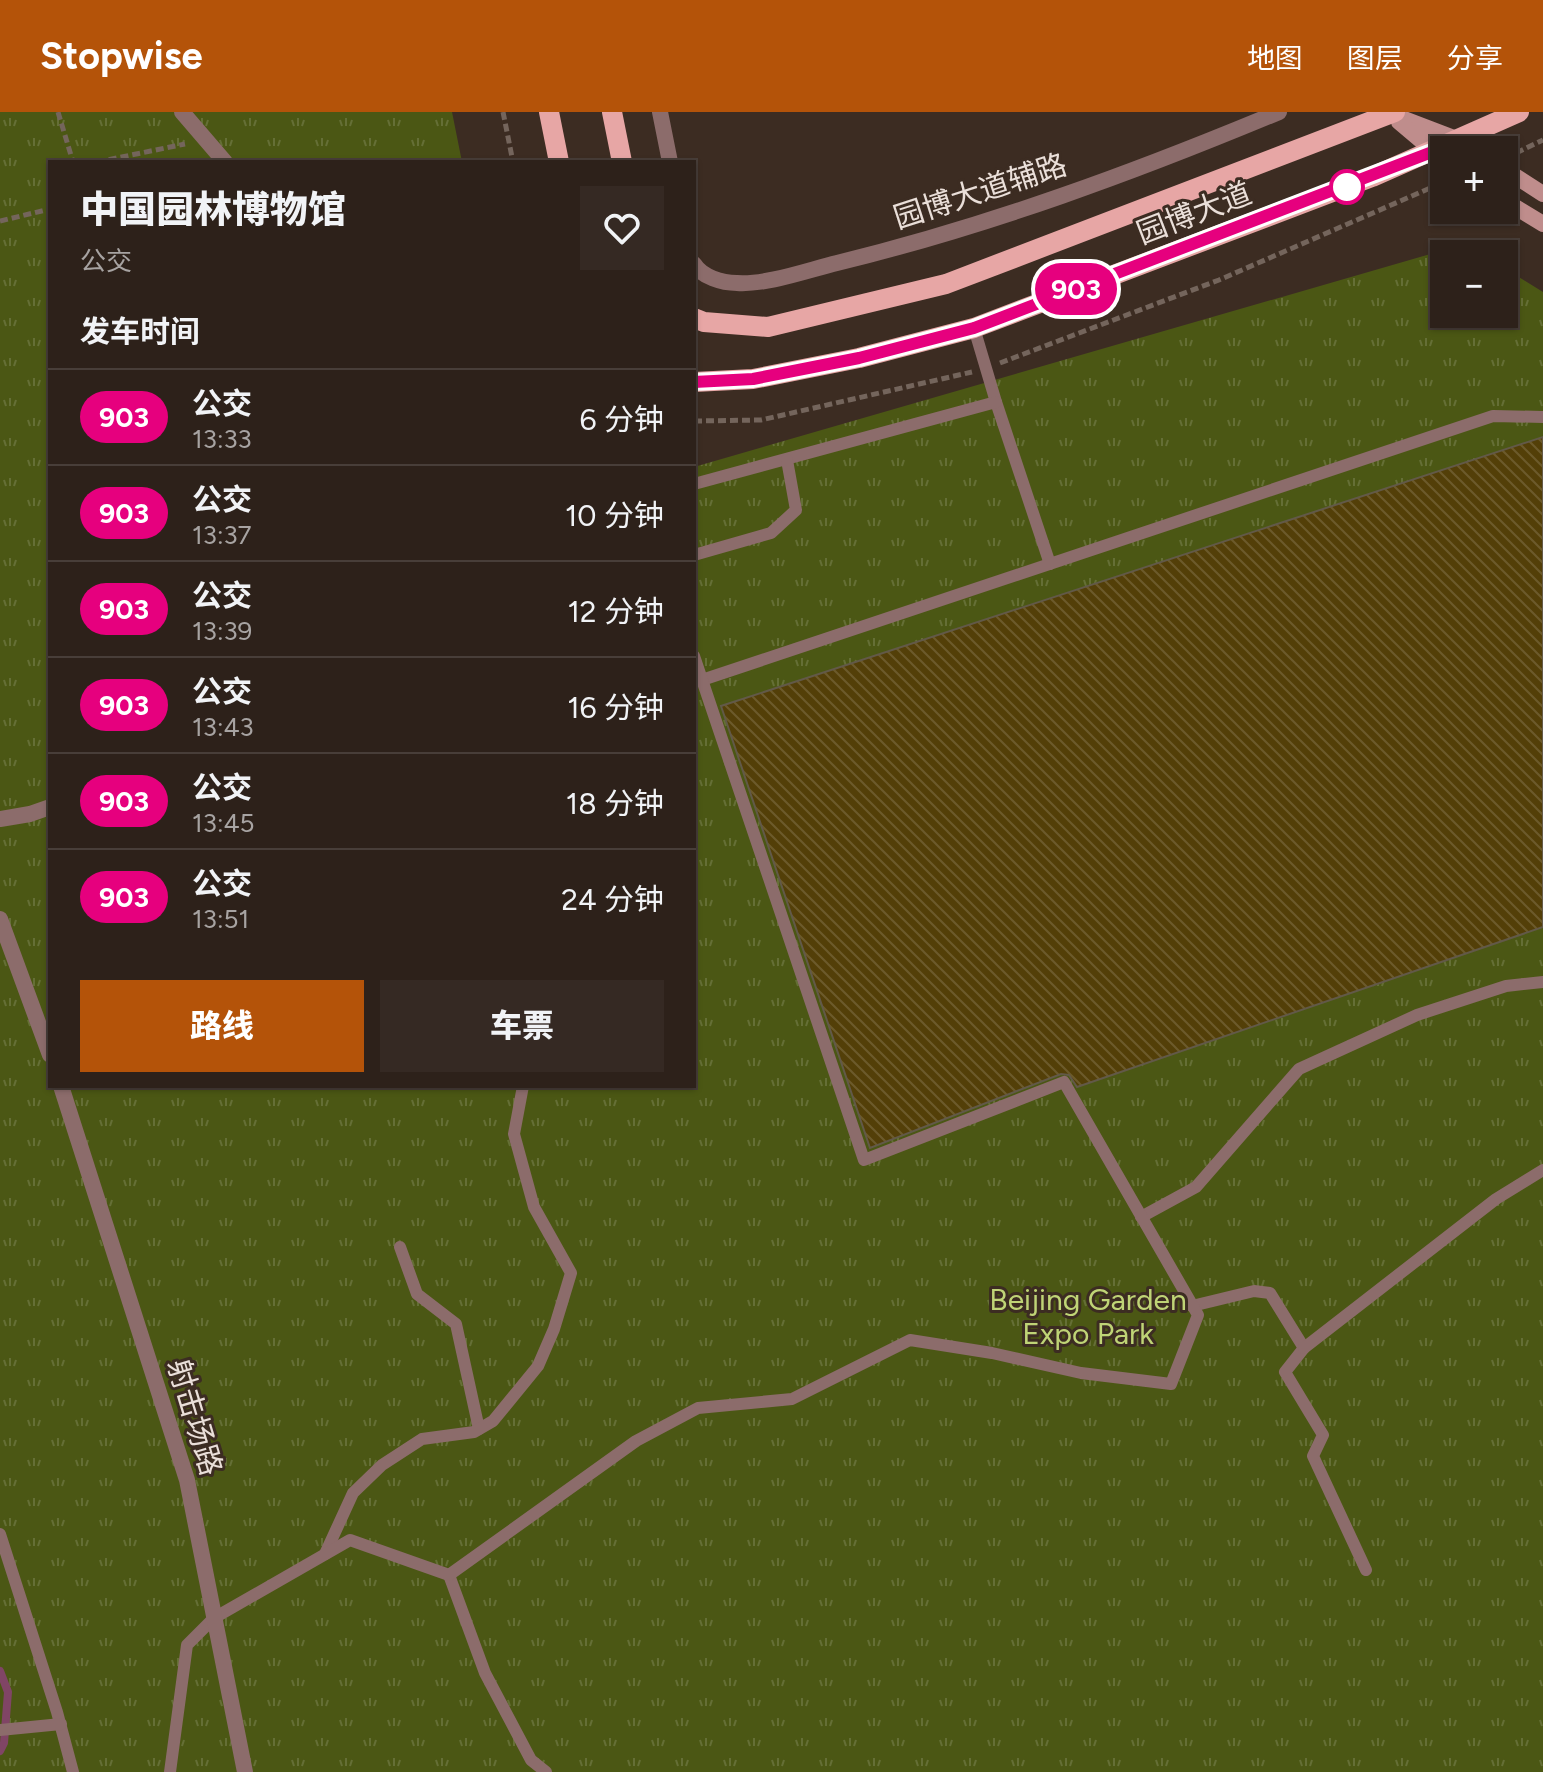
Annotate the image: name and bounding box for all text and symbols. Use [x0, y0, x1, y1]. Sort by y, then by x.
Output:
text: Stopwise [40, 33, 203, 79]
text: 地图 [1247, 41, 1303, 75]
text: 图层 [1347, 41, 1403, 75]
text: 分享 [1447, 41, 1503, 75]
map controls [1430, 136, 1518, 328]
button: + [1430, 136, 1518, 224]
street label: 园博大道辅路 [889, 146, 1071, 236]
unlabelled marker [1330, 170, 1364, 204]
street label: 园博大道 [1131, 174, 1257, 252]
button: heart [580, 186, 664, 270]
text: 中国园林博物馆 [80, 187, 346, 233]
button: − [1430, 240, 1518, 328]
text: 公交 [80, 245, 132, 277]
line badge: 903 [1030, 263, 1122, 315]
text: 903 [1051, 272, 1101, 306]
text: 发车时间 [80, 313, 200, 350]
text: 公交 [192, 385, 252, 422]
text: 903 [99, 400, 149, 434]
text: 6 分钟 [580, 401, 664, 438]
text: 13:33 [192, 423, 252, 455]
text: 公交 [192, 481, 252, 518]
text: 903 [99, 496, 149, 530]
text: 10 分钟 [565, 497, 664, 534]
text: 13:37 [192, 519, 252, 551]
text: 公交 [192, 577, 252, 614]
text: 903 [99, 592, 149, 626]
text: 12 分钟 [567, 593, 664, 630]
text: 13:39 [192, 615, 252, 647]
text: 公交 [192, 673, 252, 710]
text: 903 [99, 688, 149, 722]
text: 16 分钟 [567, 689, 664, 726]
text: 13:43 [192, 711, 254, 743]
text: 公交 [192, 769, 252, 806]
text: 903 [99, 784, 149, 818]
text: 18 分钟 [566, 785, 664, 822]
text: 13:45 [192, 807, 255, 839]
text: 公交 [192, 865, 252, 902]
text: 903 [99, 880, 149, 914]
text: 24 分钟 [561, 881, 664, 918]
text: 13:51 [192, 903, 249, 935]
button: 路线 [80, 980, 364, 1072]
button: 车票 [380, 980, 664, 1072]
park label: Beijing Garden Expo Park [989, 1281, 1187, 1352]
street label: 射击场路 [160, 1354, 230, 1480]

